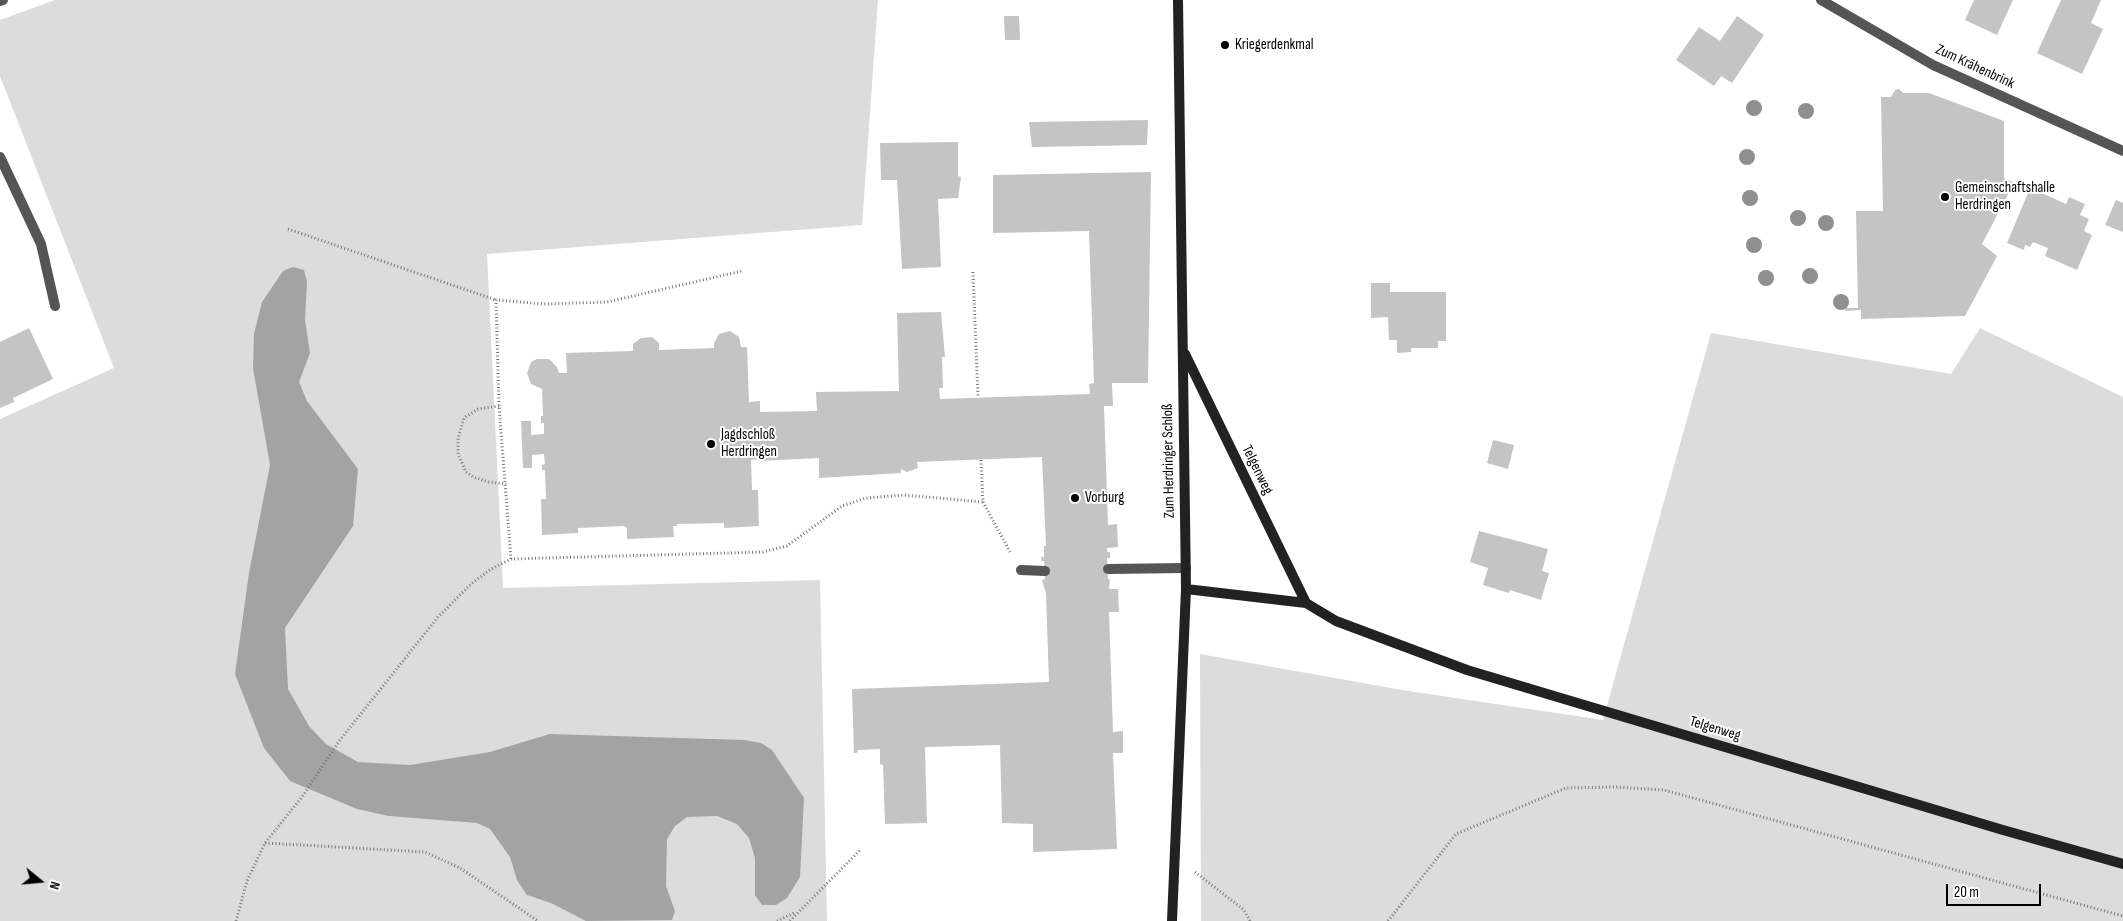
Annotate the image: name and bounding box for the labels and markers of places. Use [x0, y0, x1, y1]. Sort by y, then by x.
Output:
place label: Kriegerdenkmal [1235, 36, 1313, 54]
marker: Kriegerdenkmal [1219, 39, 1231, 51]
place label: Gemeinschaftshalle Herdringen [1955, 179, 2055, 214]
marker: Gemeinschaftshalle Herdringen [1939, 191, 1951, 203]
place label: Jagdschloß Herdringen [721, 426, 777, 461]
marker: Jagdschloß Herdringen [705, 438, 717, 450]
place label: Vorburg [1085, 489, 1124, 507]
marker: Vorburg [1069, 492, 1081, 504]

